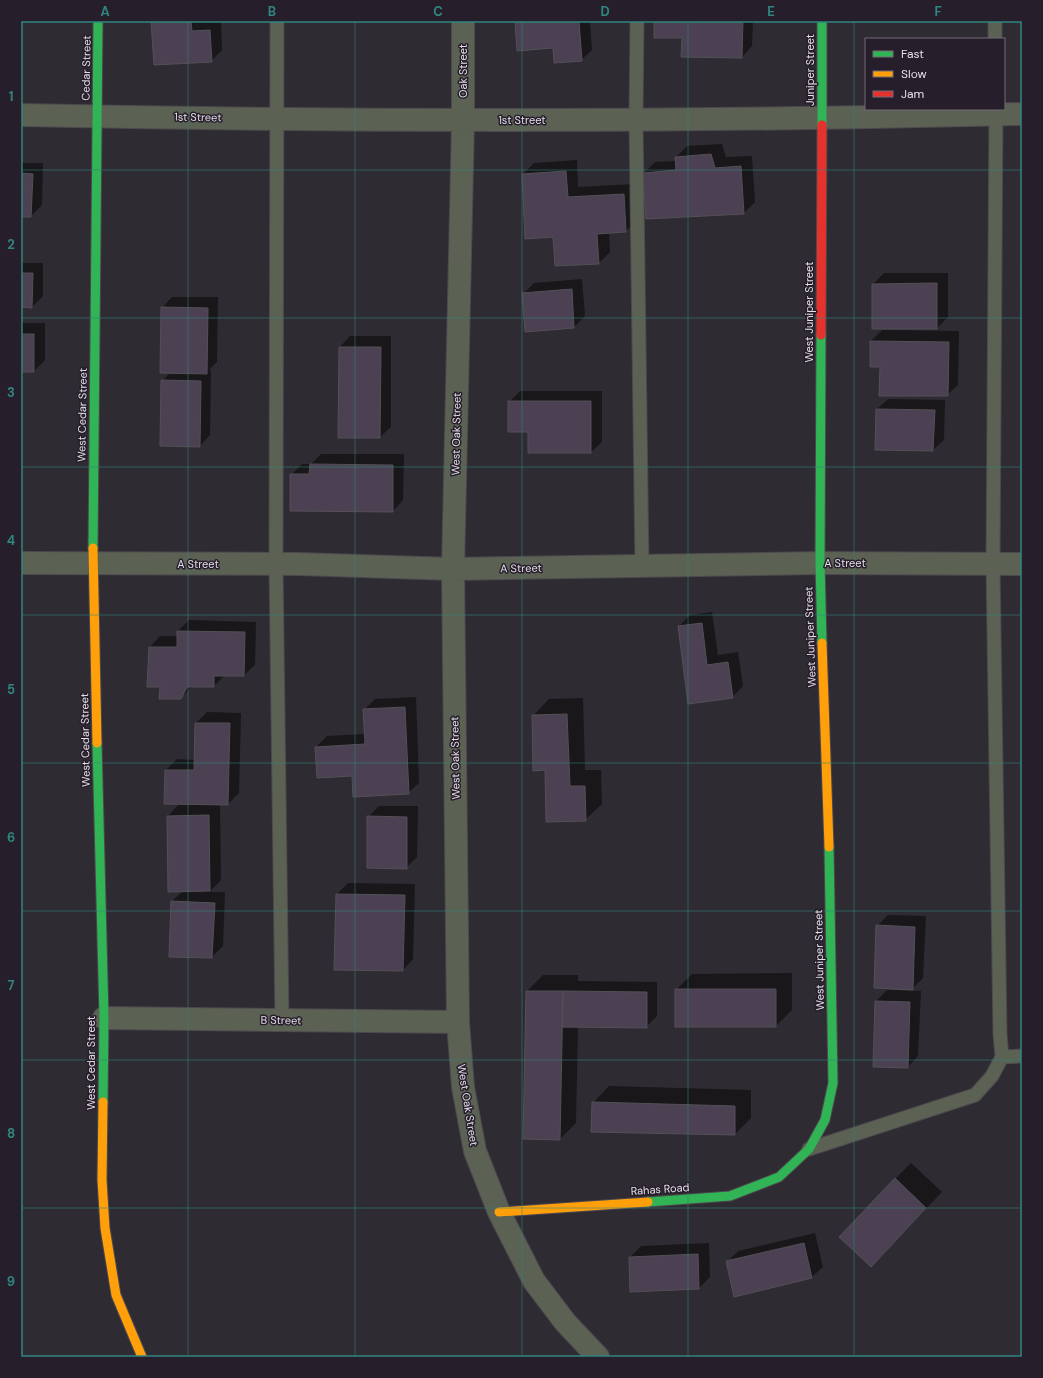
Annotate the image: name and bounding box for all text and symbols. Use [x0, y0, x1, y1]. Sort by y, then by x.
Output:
text: A [100, 3, 110, 20]
text: B [268, 3, 276, 20]
text: C [433, 3, 443, 20]
text: D [600, 3, 610, 20]
text: E [767, 3, 775, 20]
text: F [934, 3, 942, 20]
street label: Juniper Street [803, 34, 817, 106]
street label: Cedar Street [78, 35, 94, 101]
legend [865, 38, 1005, 110]
street label: Oak Street [456, 44, 470, 98]
text: Fast [901, 46, 924, 62]
text: Slow [901, 66, 927, 82]
text: Jam [901, 86, 924, 102]
text: 1 [9, 88, 13, 105]
street label: 1st Street [174, 110, 222, 124]
street label: 1st Street [498, 113, 546, 127]
text: 2 [7, 236, 15, 253]
street label: West Juniper Street [802, 262, 816, 362]
street label: West Cedar Street [74, 368, 90, 462]
text: 3 [7, 384, 15, 401]
street label: West Oak Street [448, 392, 464, 476]
text: 4 [7, 532, 15, 549]
street label: A Street [824, 556, 866, 570]
street label: A Street [177, 557, 219, 571]
street label: A Street [500, 561, 542, 575]
street label: West Juniper Street [801, 586, 819, 688]
text: 5 [7, 681, 15, 698]
street label: West Cedar Street [77, 693, 93, 787]
street label: West Oak Street [447, 716, 463, 800]
text: 6 [7, 829, 15, 846]
street label: West Juniper Street [811, 909, 827, 1011]
text: 7 [8, 977, 15, 994]
street label: B Street [261, 1013, 301, 1027]
street label: West Cedar Street [84, 1016, 98, 1110]
street label: West Oak Street [455, 1063, 481, 1147]
text: 8 [7, 1125, 15, 1142]
street label: Rahas Road [630, 1180, 690, 1198]
text: 9 [7, 1273, 15, 1290]

